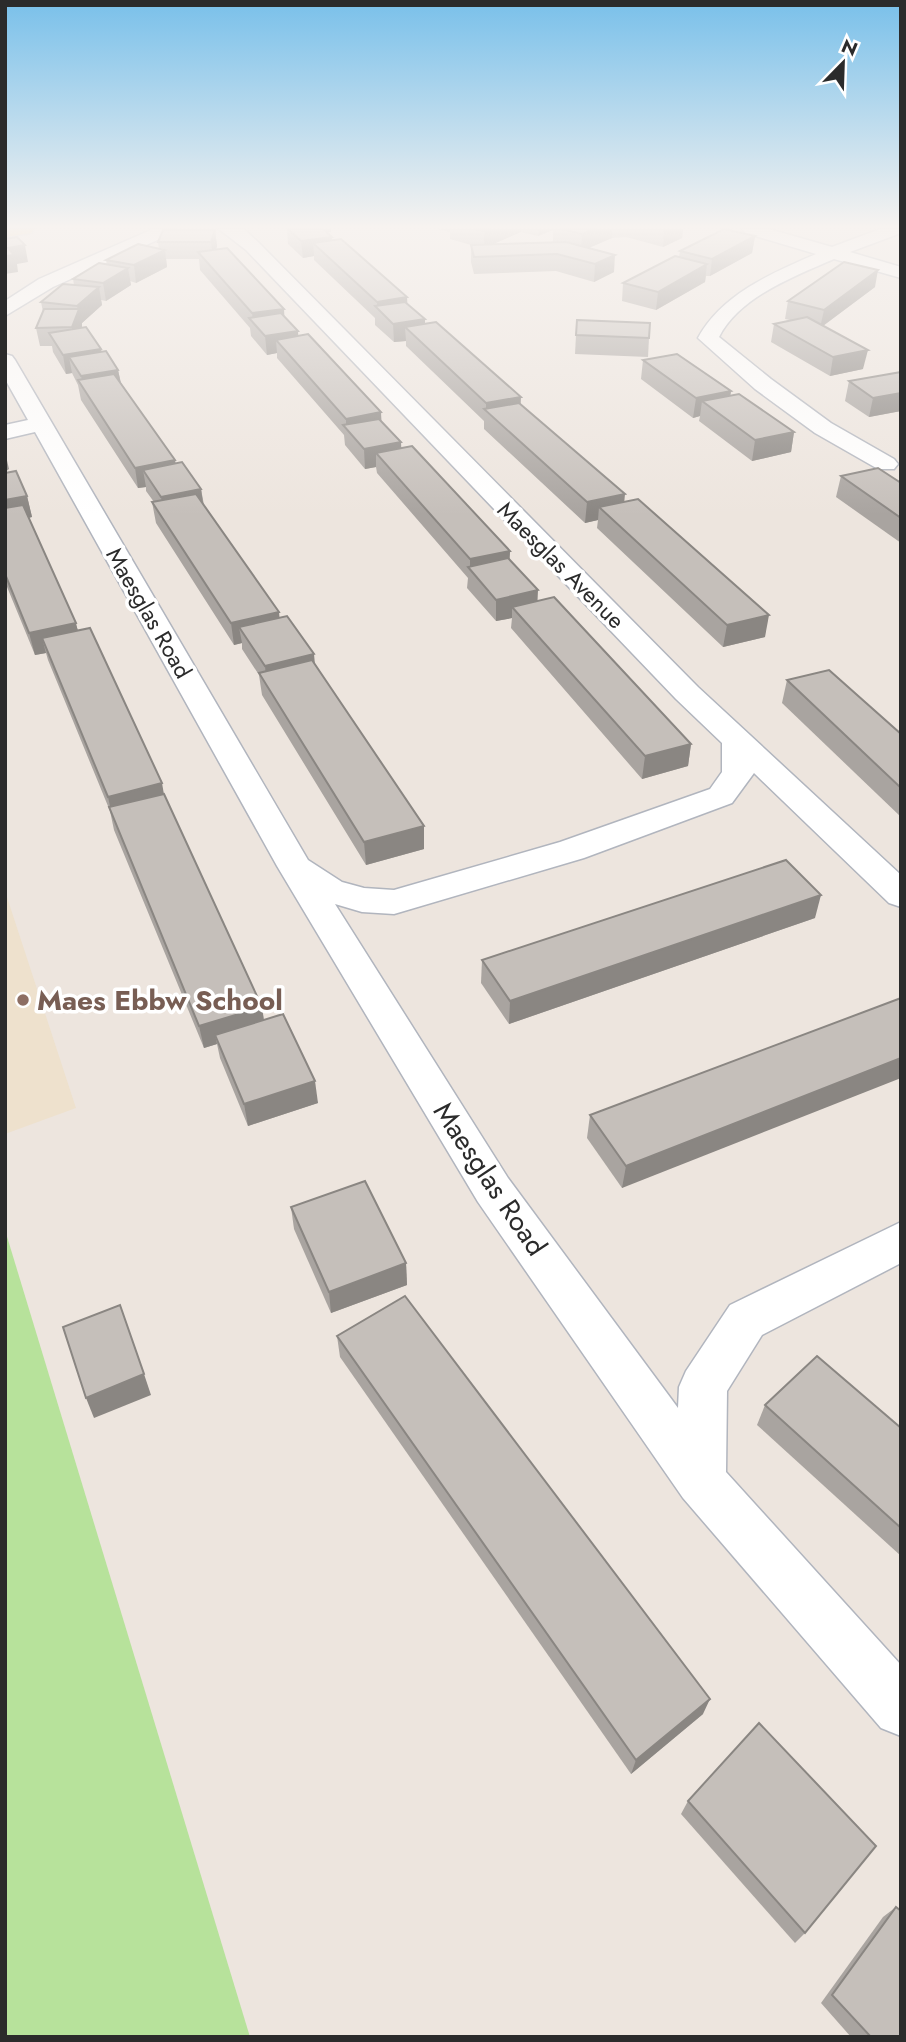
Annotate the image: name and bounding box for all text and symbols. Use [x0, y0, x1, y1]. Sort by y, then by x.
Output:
north arrow [808, 28, 878, 98]
text: N [837, 32, 862, 63]
street label: Maesglas Avenue [490, 494, 633, 637]
street label: Maesglas Road [98, 541, 200, 685]
place label: Maes Ebbw School [37, 980, 283, 1021]
marker: Maes Ebbw School [15, 992, 31, 1008]
street label: Maesglas Road [423, 1094, 557, 1264]

